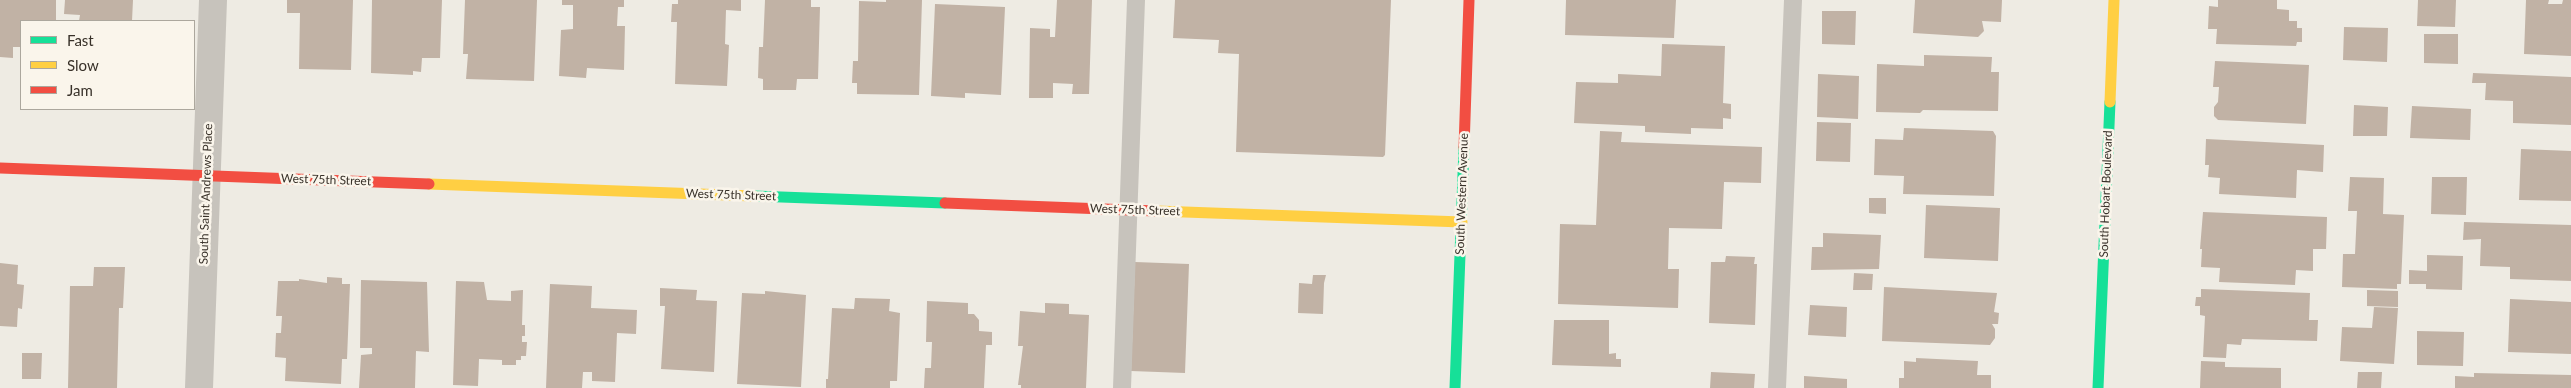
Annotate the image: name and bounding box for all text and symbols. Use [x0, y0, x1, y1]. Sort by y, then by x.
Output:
legend [20, 20, 195, 110]
text: Fast [67, 31, 94, 49]
text: Slow [67, 56, 99, 74]
text: Jam [67, 81, 93, 99]
street label: South Saint Andrews Place [196, 123, 216, 265]
street label: South Hobart Boulevard [2097, 130, 2115, 258]
street label: South Western Avenue [1453, 133, 1471, 255]
street label: West 75th Street [281, 171, 371, 189]
street label: West 75th Street [686, 186, 776, 204]
street label: West 75th Street [1090, 201, 1180, 219]

